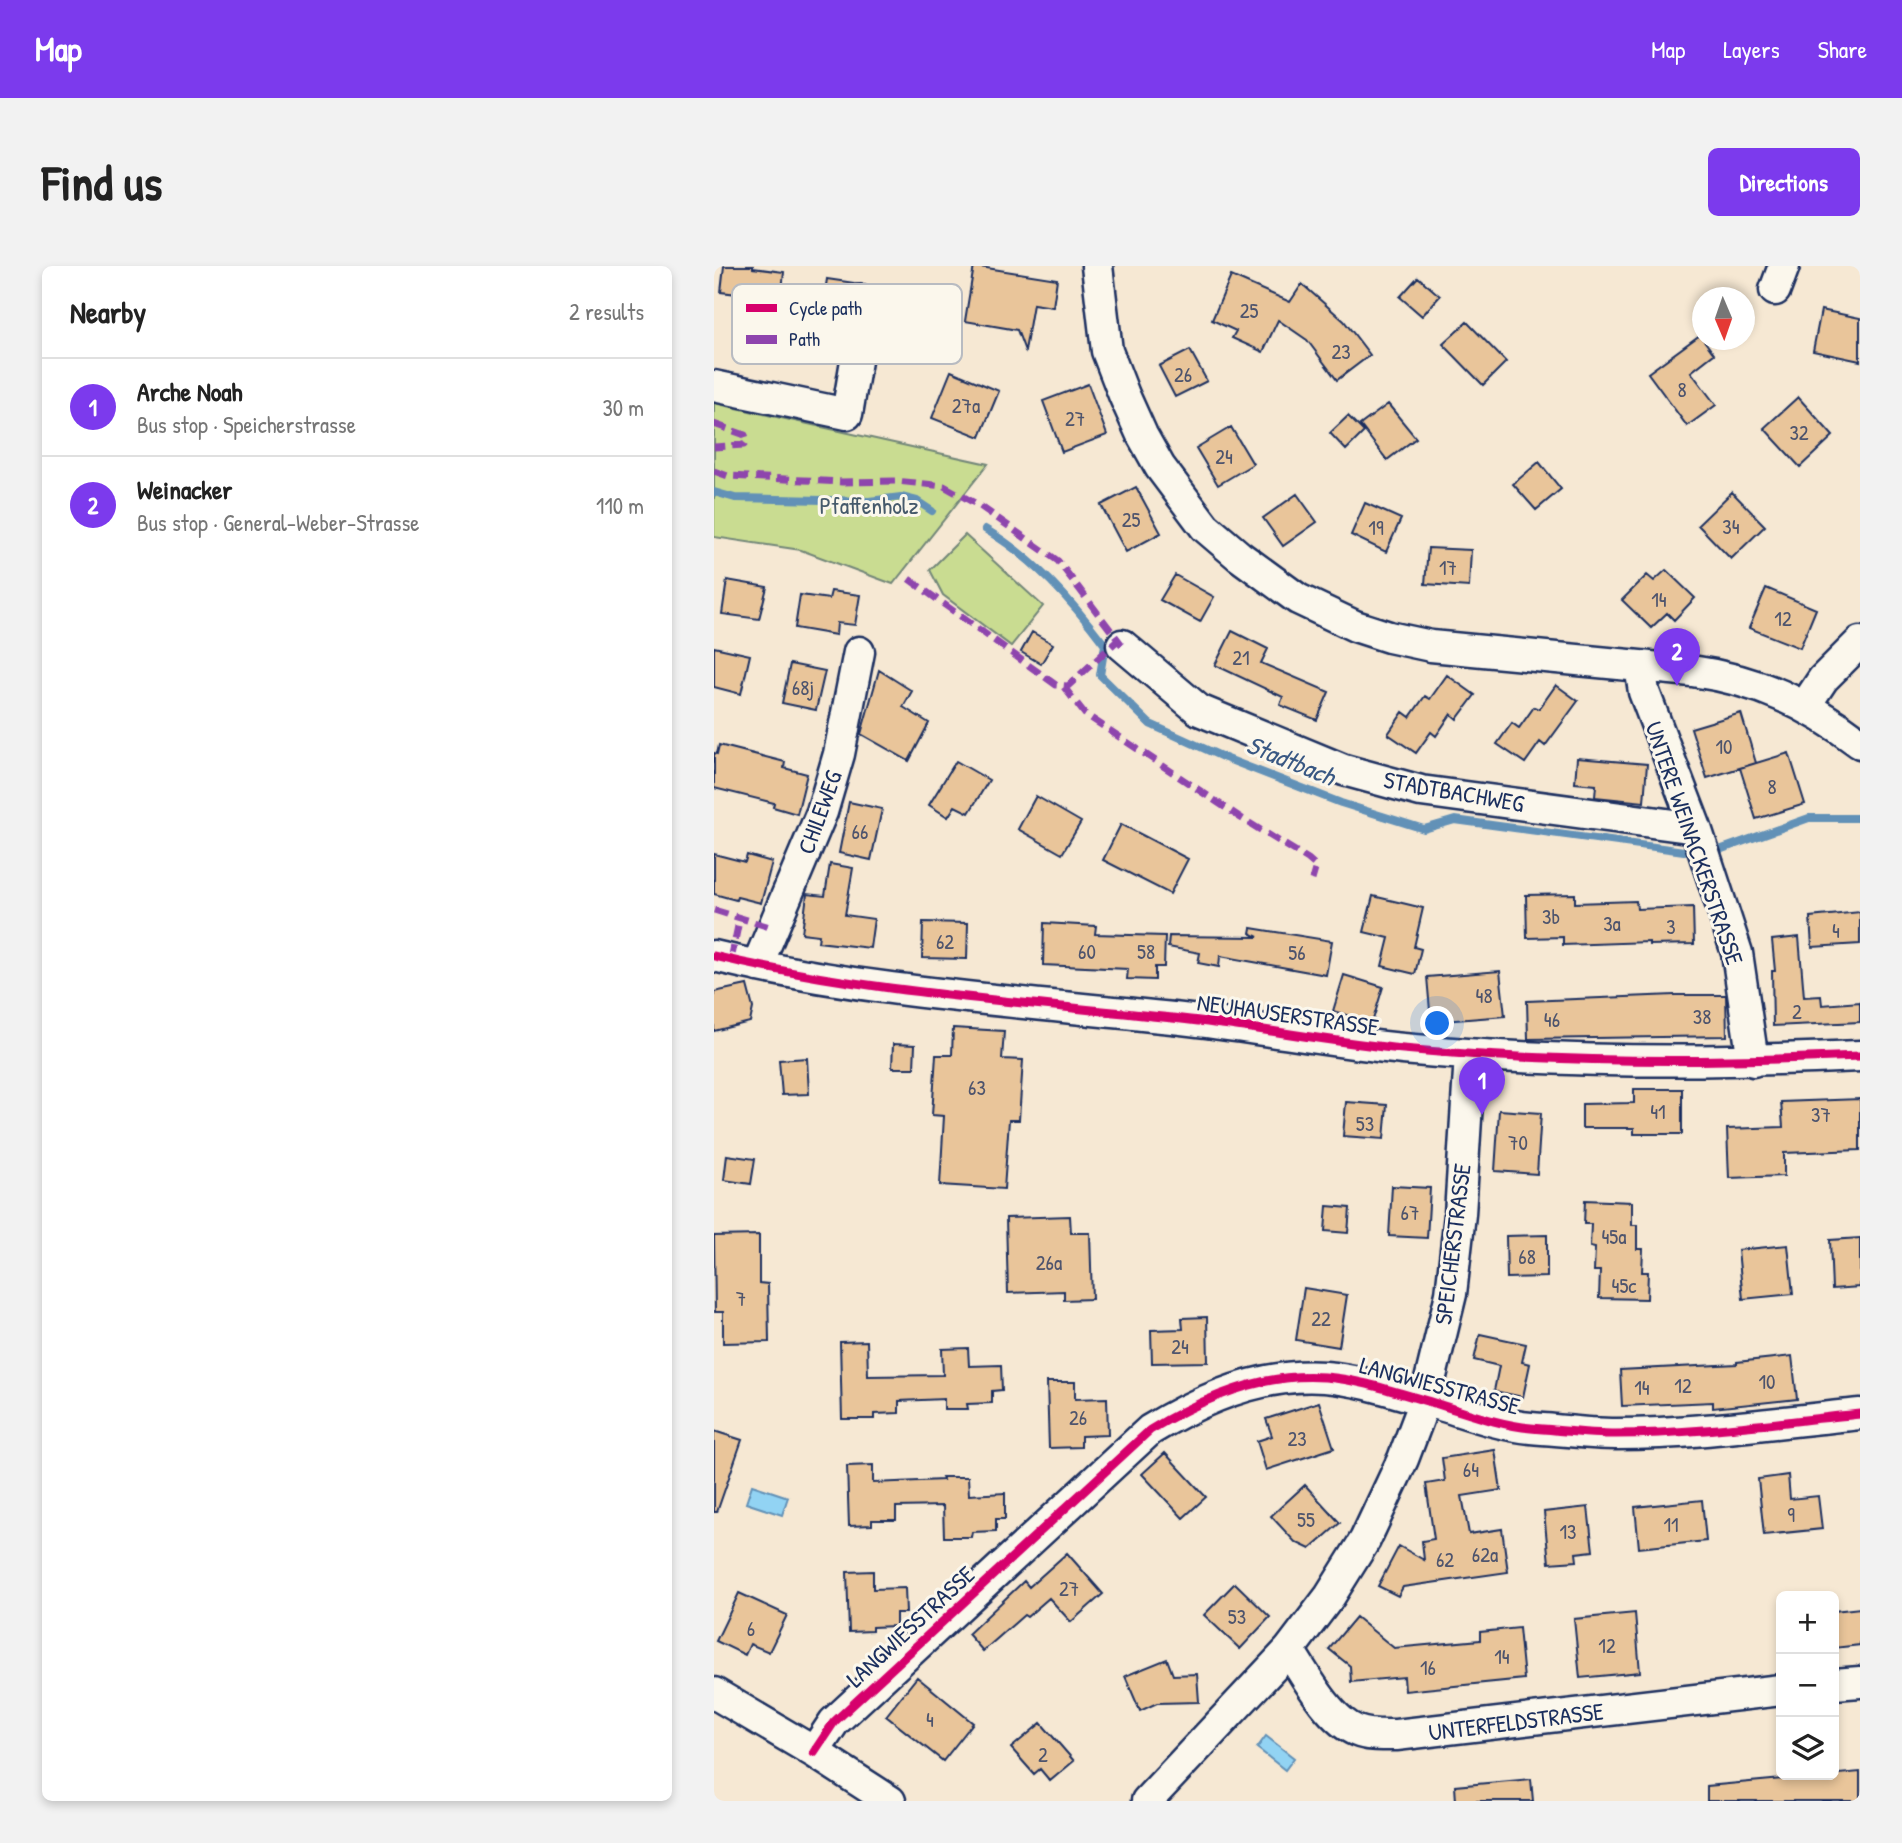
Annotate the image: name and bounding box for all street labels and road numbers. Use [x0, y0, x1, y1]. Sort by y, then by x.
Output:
street label: UNTERE WEINACKERSTRASSE [1638, 717, 1752, 969]
street label: STADTBACHWEG [1381, 763, 1527, 819]
street label: CHILEWEG [789, 765, 849, 858]
street label: NEUHAUSERSTRASSE [1195, 985, 1381, 1043]
street label: SPEICHERSTRASSE [1426, 1161, 1478, 1326]
street label: LANGWIESSTRASSE [1356, 1348, 1524, 1422]
street label: LANGWIESSTRASSE [839, 1558, 981, 1694]
street label: UNTERFELDSTRASSE [1427, 1694, 1606, 1748]

